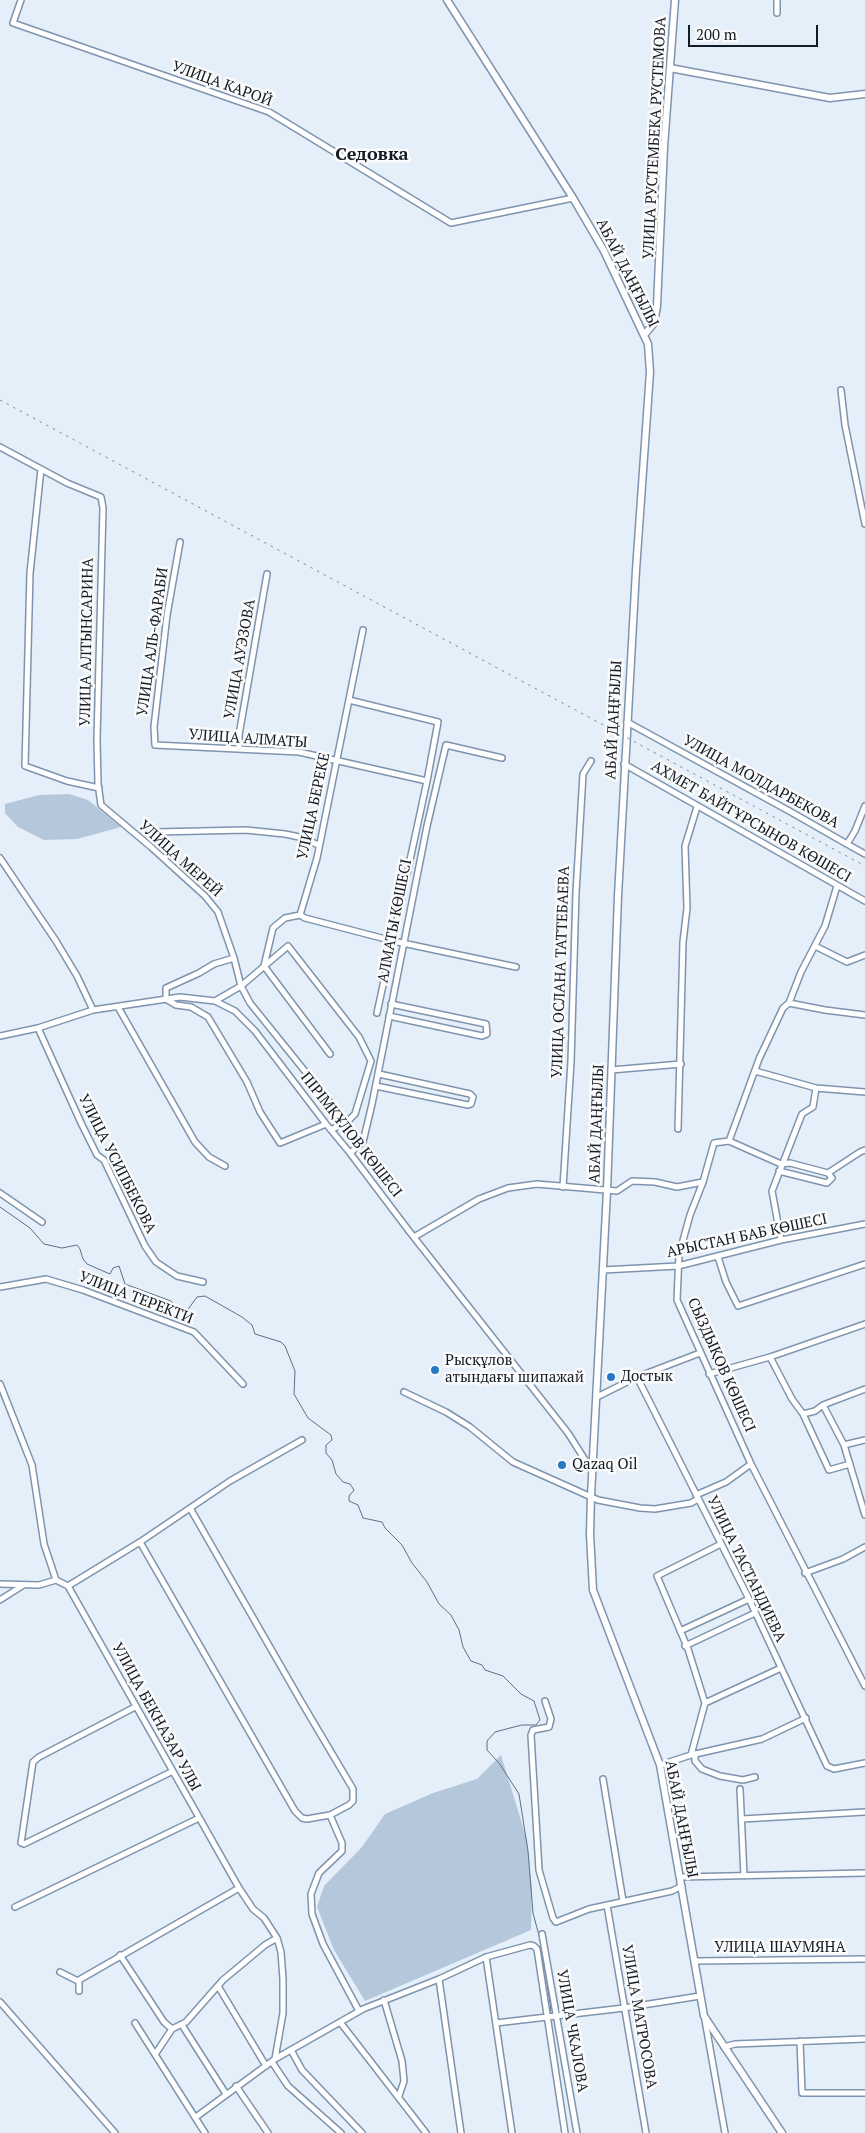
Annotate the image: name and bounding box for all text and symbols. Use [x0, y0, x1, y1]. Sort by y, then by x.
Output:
scale bar [690, 15, 820, 47]
street label: УЛИЦА РУСТЕМБЕКА РУСТЕМОВА [640, 16, 670, 260]
text: 200 m [696, 24, 737, 44]
street label: УЛИЦА КАРОЙ [169, 57, 275, 111]
district label: Седовка [335, 144, 409, 166]
street label: АБАЙ ДАҢҒЫЛЫ [592, 216, 662, 330]
street label: УЛИЦА АЛТЫНСАРИНА [77, 557, 97, 727]
street label: УЛИЦА АЛЬ-ФАРАБИ [134, 567, 172, 717]
street label: УЛИЦА АУЭЗОВА [221, 597, 259, 721]
street label: АБАЙ ДАҢҒЫЛЫ [602, 660, 626, 780]
street label: УЛИЦА АЛМАТЫ [188, 726, 308, 752]
street label: УЛИЦА МОЛДАРБЕКОВА [680, 732, 842, 832]
street label: УЛИЦА БЕРЕКЕ [294, 751, 334, 861]
street label: АХМЕТ БАЙТҰРСЫНОВ КӨШЕСІ [648, 757, 854, 887]
street label: УЛИЦА МЕРЕЙ [135, 817, 225, 901]
street label: АЛМАТЫ КӨШЕСІ [374, 858, 416, 984]
street label: УЛИЦА ОСЛАНА ТАТТЕБАЕВА [548, 866, 574, 1078]
street label: АБАЙ ДАҢҒЫЛЫ [586, 1064, 608, 1184]
street label: ПІРІМҚҰЛОВ КӨШЕСІ [297, 1069, 405, 1201]
street label: УЛИЦА УСИПБЕКОВА [74, 1092, 160, 1236]
street label: АРЫСТАН БАБ КӨШЕСІ [665, 1210, 829, 1262]
street label: УЛИЦА ТЕРЕКТИ [76, 1268, 196, 1328]
street label: СЫЗДЫҚОВ КӨШЕСІ [683, 1295, 759, 1435]
place label: Рысқұлов атындағы шипажай [445, 1352, 584, 1387]
marker: Рысқұлов атындағы шипажай [429, 1364, 441, 1376]
place label: Достык [621, 1368, 673, 1386]
marker: Достык [605, 1371, 617, 1383]
place label: Qazaq Oil [572, 1456, 638, 1474]
marker: Qazaq Oil [556, 1459, 568, 1471]
street label: УЛИЦА ТАСТАНДИЕВА [703, 1493, 789, 1645]
street label: УЛИЦА БЕКНАЗАР УЛЫ [108, 1640, 204, 1794]
street label: АБАЙ ДАҢҒЫЛЫ [661, 1759, 701, 1879]
street label: УЛИЦА ШАУМЯНА [714, 1939, 846, 1957]
street label: УЛИЦА МАТРОСОВА [617, 1943, 661, 2091]
street label: УЛИЦА ЧКАЛОВА [552, 1968, 592, 2094]

